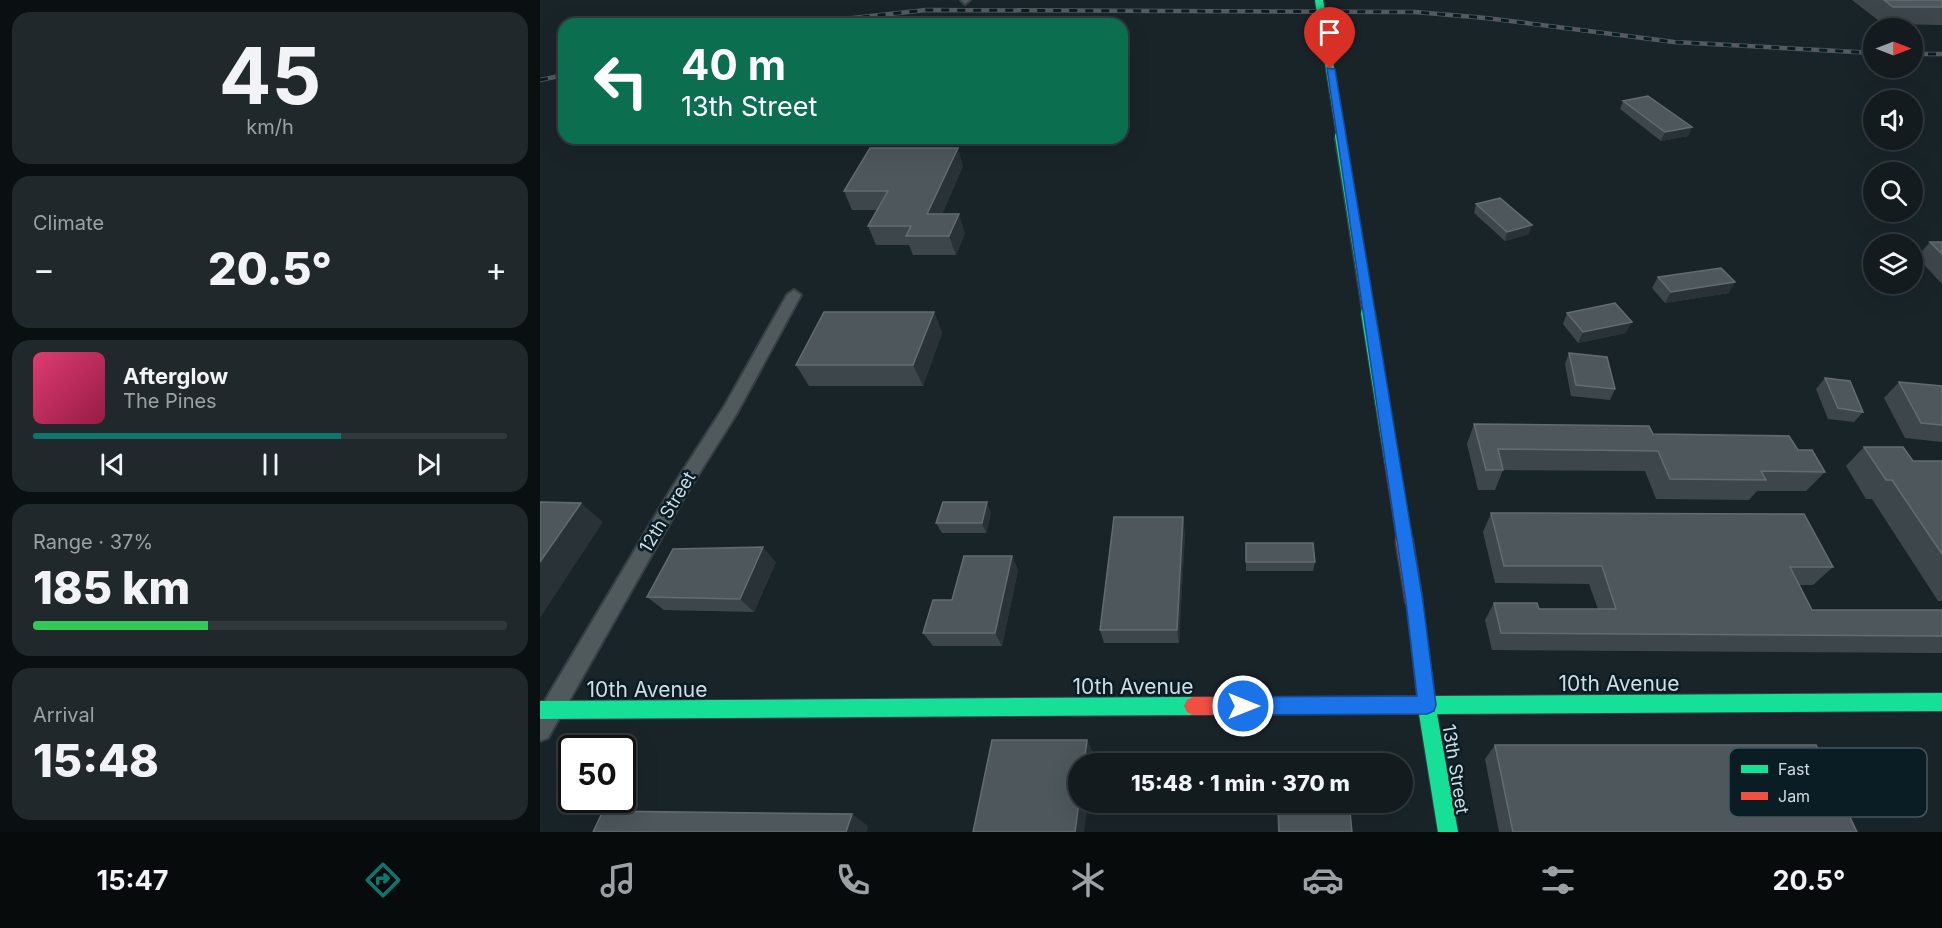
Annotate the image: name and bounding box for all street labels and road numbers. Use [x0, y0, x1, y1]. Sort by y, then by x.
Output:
street label: 12th Street [635, 468, 699, 556]
street label: 10th Avenue [1558, 671, 1680, 696]
street label: 10th Avenue [1072, 674, 1194, 699]
street label: 10th Avenue [586, 677, 708, 702]
street label: 13th Street [1439, 723, 1473, 816]

